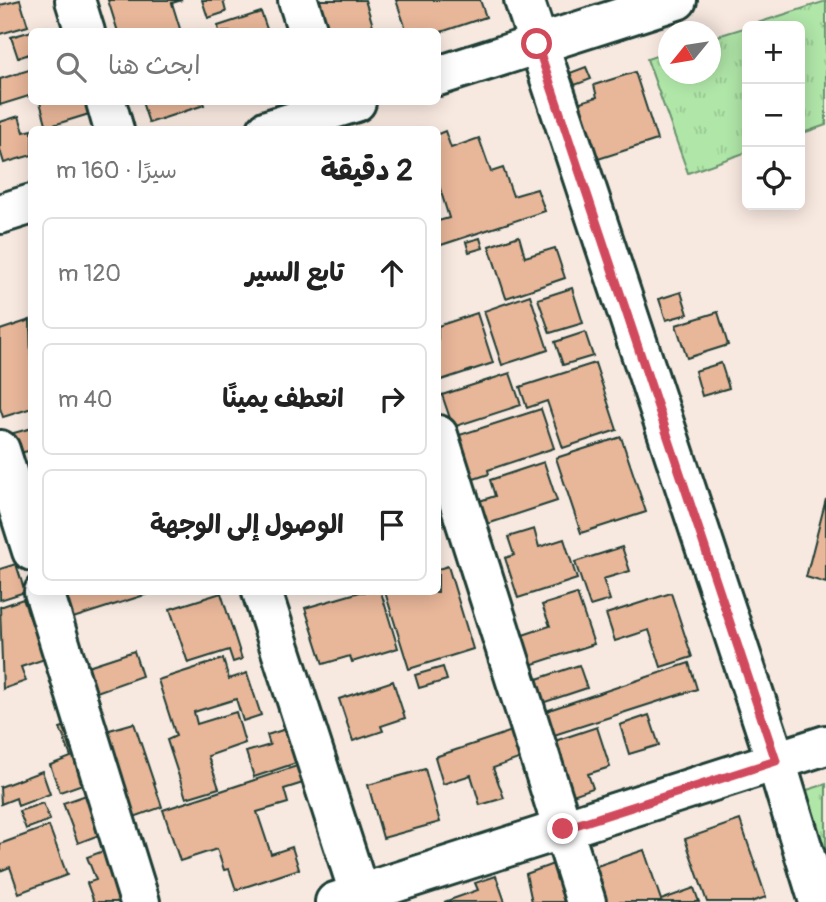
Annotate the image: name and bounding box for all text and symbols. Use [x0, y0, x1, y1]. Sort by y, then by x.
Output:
north arrow [658, 21, 721, 84]
map controls [742, 21, 805, 210]
button: + [742, 21, 805, 84]
search box [28, 28, 441, 105]
route start [521, 28, 552, 59]
icon: search [52, 48, 90, 86]
text: ابحث هنا [108, 50, 201, 82]
button: − [742, 84, 805, 147]
button: locate [742, 147, 805, 210]
text: 2 دقيقة [321, 152, 413, 189]
text: سيرًا · 160 m [56, 156, 177, 185]
icon: ahead [373, 254, 411, 292]
text: تابع السير [246, 257, 344, 289]
text: 120 m [58, 259, 121, 288]
icon: right [373, 380, 411, 418]
text: انعطف يمينًا [222, 383, 344, 415]
text: 40 m [58, 385, 113, 414]
icon: arrive [373, 506, 411, 544]
text: الوصول إلى الوجهة [150, 509, 344, 541]
route end [547, 813, 578, 844]

